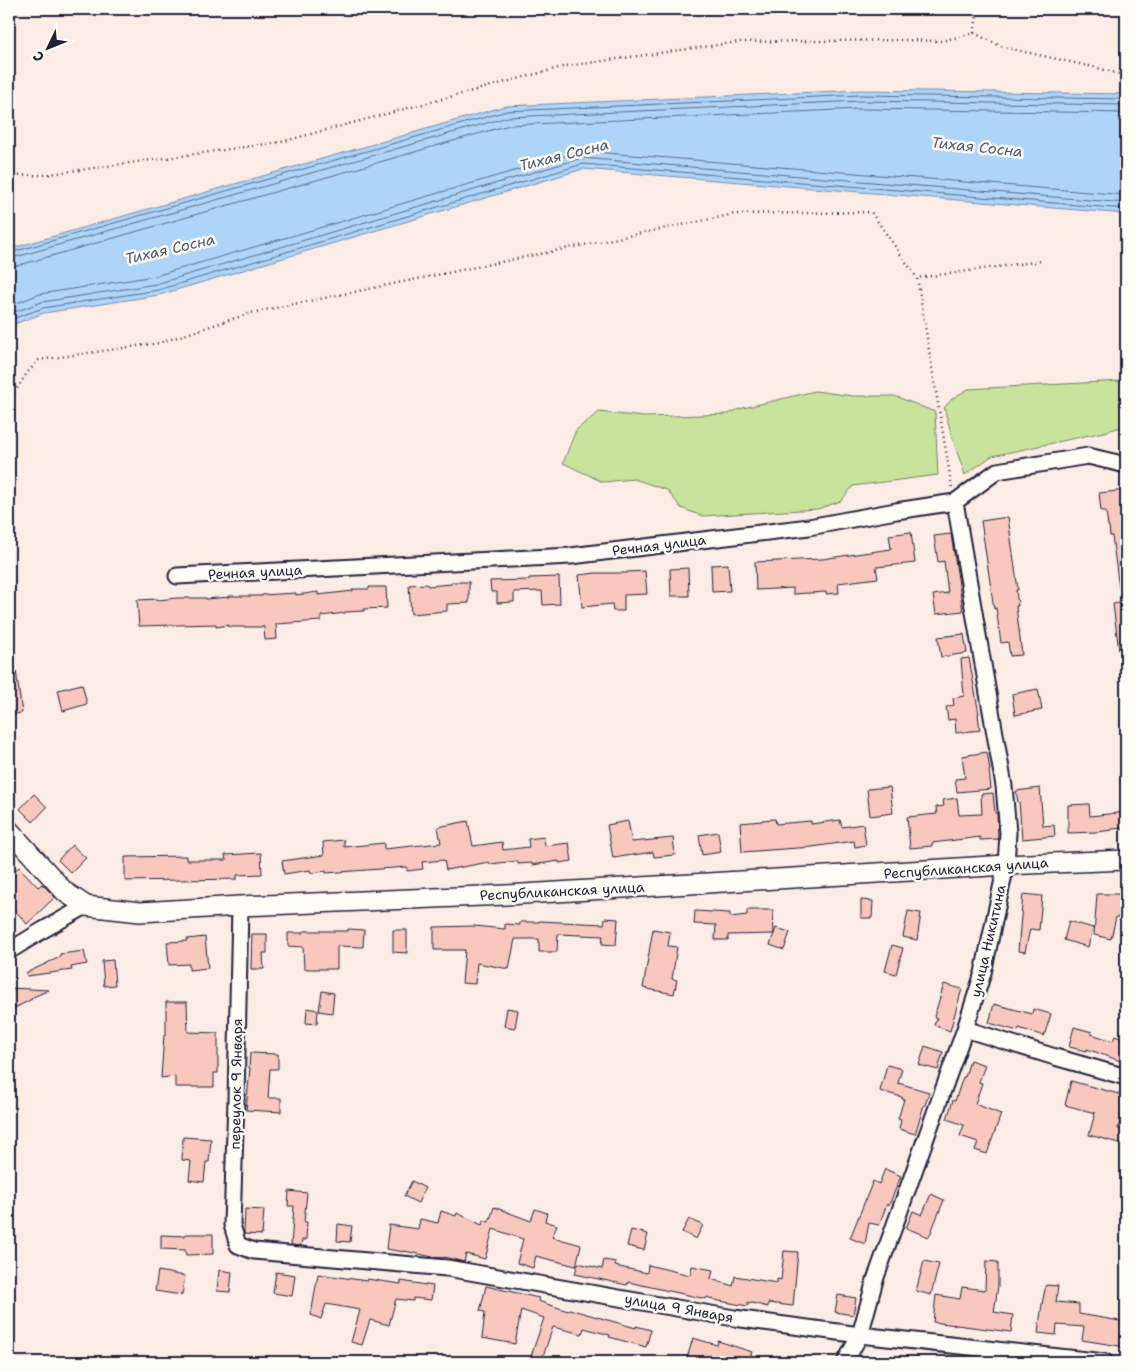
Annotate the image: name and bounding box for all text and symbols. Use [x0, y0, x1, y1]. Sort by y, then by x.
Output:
north arrow [22, 22, 72, 72]
text: С [29, 48, 48, 66]
water label: Тихая Сосна [930, 132, 1024, 162]
water label: Тихая Сосна [517, 134, 611, 176]
water label: Тихая Сосна [123, 229, 217, 269]
street label: Речная улица [611, 530, 707, 560]
street label: Речная улица [207, 561, 303, 583]
street label: Республиканская улица [883, 853, 1049, 883]
street label: Республиканская улица [479, 878, 645, 904]
street label: улица Никитина [966, 883, 1010, 999]
street label: переулок 9 Января [226, 1018, 246, 1150]
street label: улица 9 Января [623, 1290, 735, 1326]

